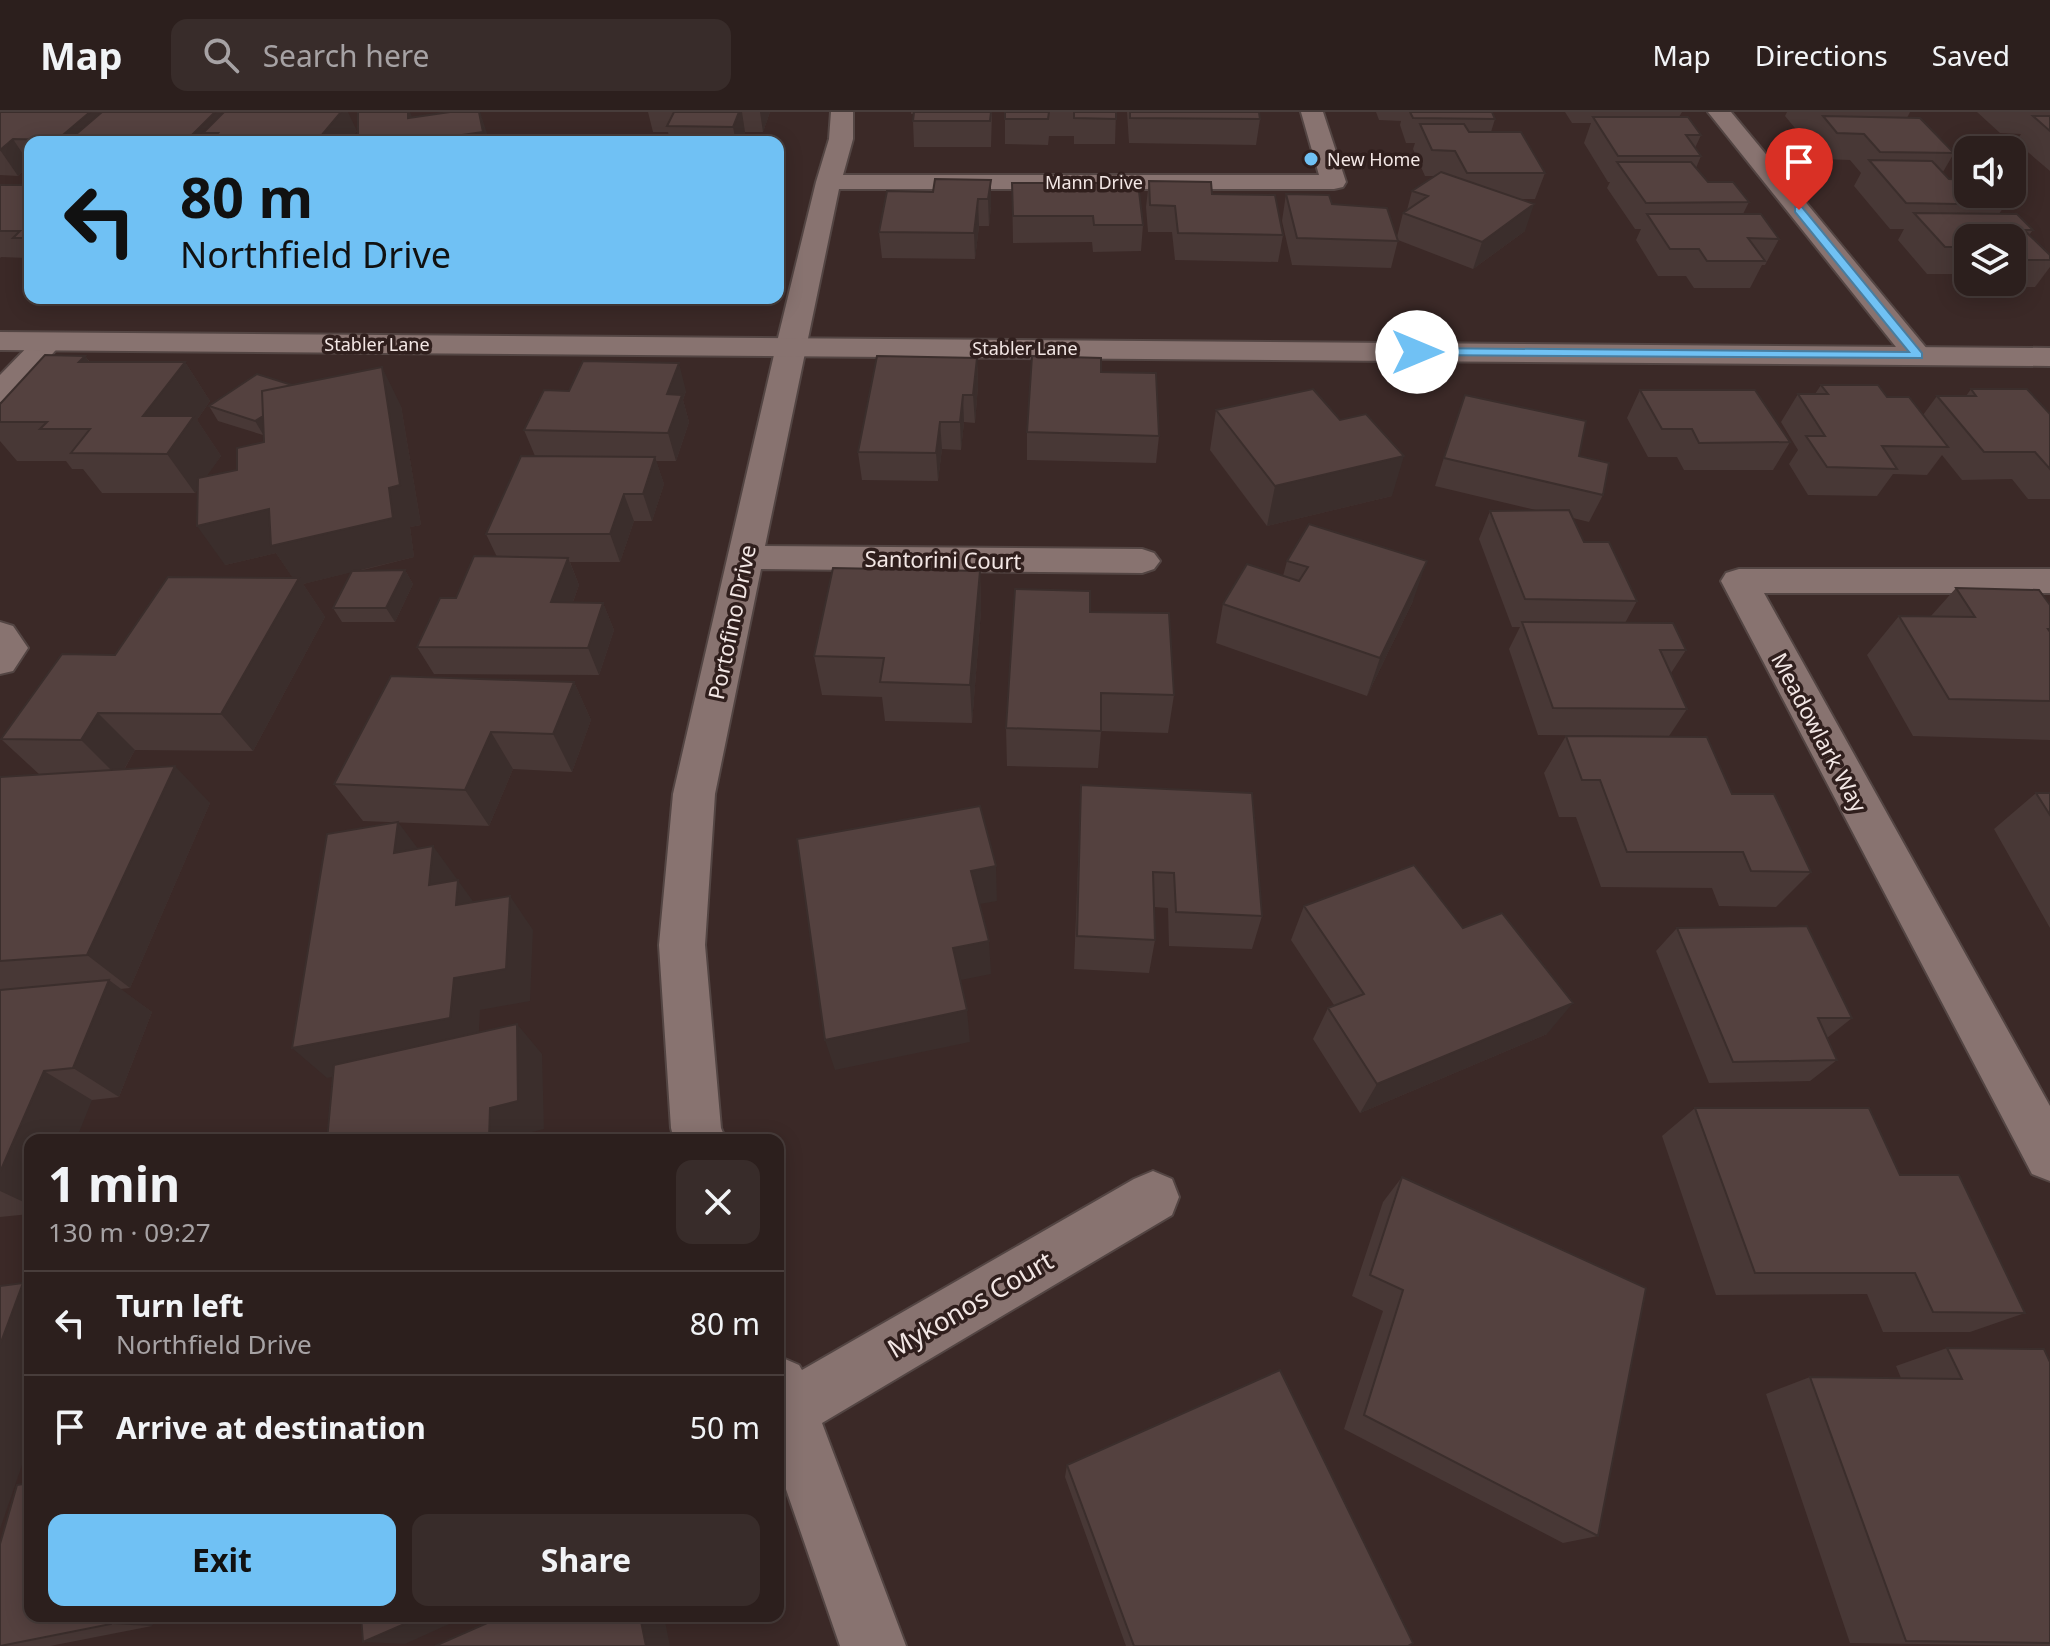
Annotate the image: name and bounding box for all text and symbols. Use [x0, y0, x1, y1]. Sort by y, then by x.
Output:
search box [171, 19, 731, 91]
text: Map [40, 29, 123, 81]
icon: search [199, 33, 243, 77]
text: Search here [263, 35, 430, 76]
text: Map [1652, 36, 1711, 74]
text: Directions [1755, 36, 1888, 74]
text: Saved [1932, 36, 2010, 74]
pin [1765, 128, 1833, 210]
map controls [1954, 136, 2026, 296]
button: sound [1954, 136, 2026, 208]
icon: arrive [1777, 140, 1821, 184]
place label: New Home [1327, 147, 1421, 171]
marker: New Home [1302, 150, 1320, 168]
text: 80 m [180, 158, 313, 234]
icon: left [48, 168, 152, 272]
street label: Mann Drive [1045, 170, 1143, 194]
button: layers [1954, 224, 2026, 296]
text: Northfield Drive [180, 230, 451, 279]
position arrow [1375, 310, 1459, 394]
street label: Stabler Lane [324, 332, 430, 356]
street label: Stabler Lane [972, 336, 1078, 360]
street label: Portofino Drive [700, 542, 762, 702]
street label: Santorini Court [864, 543, 1022, 575]
street label: Meadowlark Way [1765, 647, 1875, 818]
text: 1 min [48, 1151, 180, 1216]
button: close [676, 1160, 760, 1244]
text: 130 m · 09:27 [48, 1214, 211, 1250]
street label: Mykonos Court [881, 1242, 1059, 1366]
text: Turn left [116, 1285, 244, 1326]
icon: left [48, 1301, 92, 1345]
text: 80 m [690, 1303, 760, 1344]
text: Northfield Drive [116, 1326, 312, 1362]
icon: arrive [48, 1405, 92, 1449]
text: Arrive at destination [116, 1407, 426, 1448]
text: 50 m [690, 1407, 760, 1448]
button: Exit [48, 1514, 396, 1606]
button: Share [412, 1514, 760, 1606]

